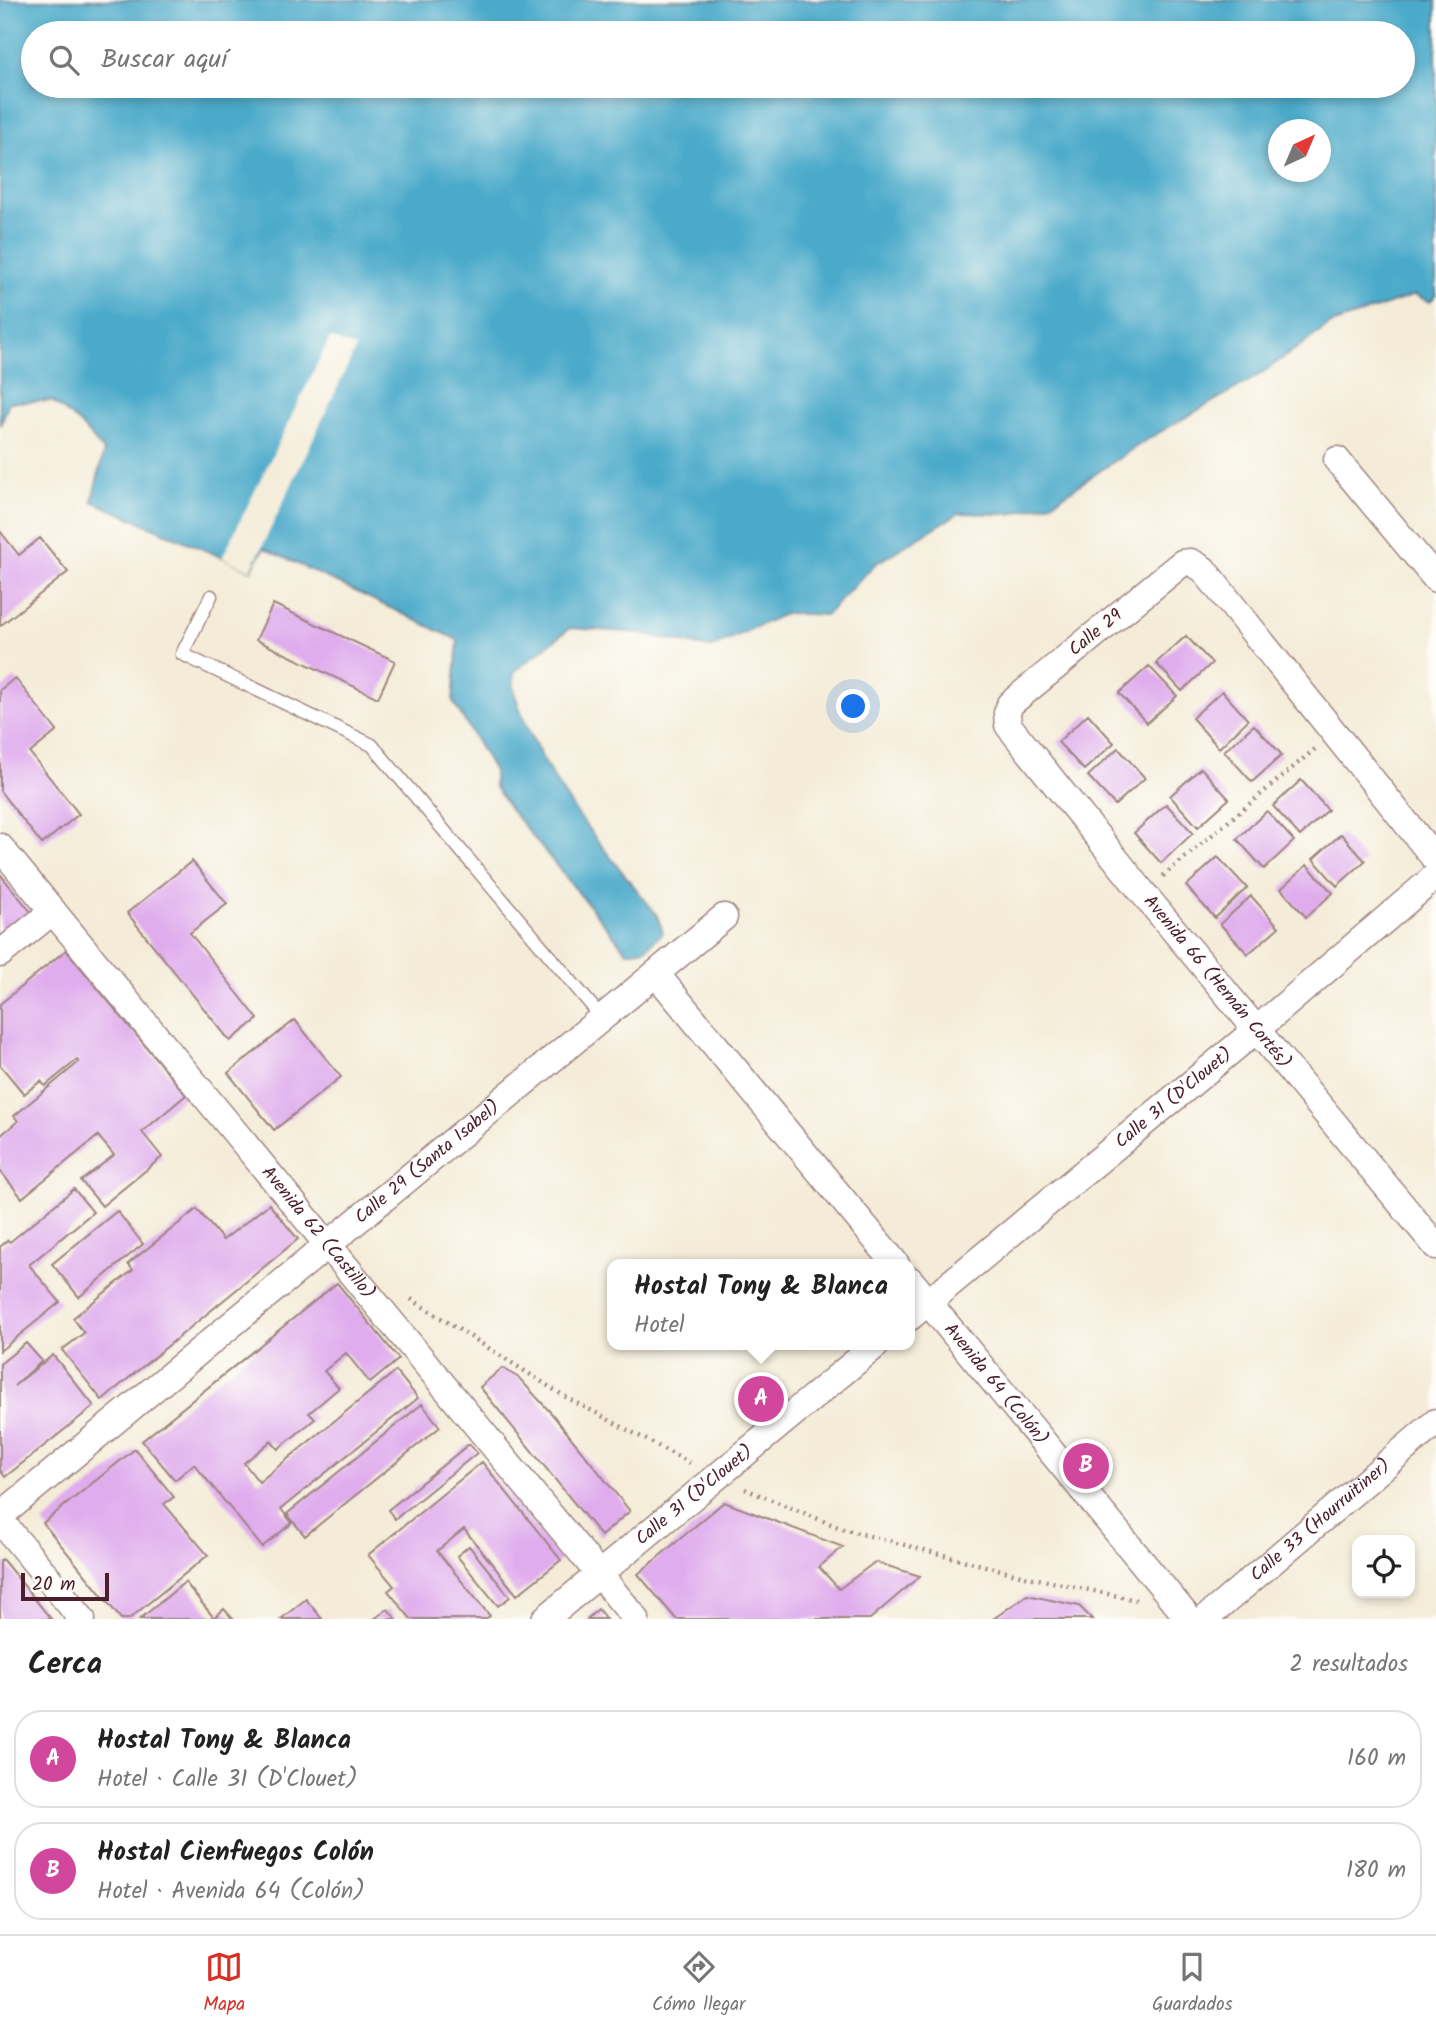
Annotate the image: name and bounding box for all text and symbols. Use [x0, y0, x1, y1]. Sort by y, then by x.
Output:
search box [21, 21, 1415, 98]
text: Buscar aquí [101, 39, 227, 81]
icon: search [45, 41, 83, 79]
north arrow [1268, 119, 1331, 182]
street label: Calle 29 [1063, 602, 1130, 664]
your location [836, 689, 870, 723]
street label: Avenida 66 (Hernán Cortés) [1136, 889, 1298, 1076]
street label: Calle 31 (D'Clouet) [1109, 1040, 1239, 1156]
street label: Calle 29 (Santa Isabel) [348, 1093, 507, 1231]
street label: Avenida 62 (Castillo) [254, 1160, 382, 1306]
popup [607, 1259, 915, 1350]
text: Hostal Tony & Blanca [634, 1266, 888, 1308]
text: Hotel [634, 1308, 685, 1344]
street label: Avenida 64 (Colón) [937, 1317, 1055, 1452]
pin: A [738, 1373, 784, 1425]
street label: Calle 31 (D'Clouet) [629, 1438, 760, 1553]
pin: B [1063, 1440, 1109, 1492]
street label: Calle 33 (Hourruitiner) [1244, 1452, 1398, 1589]
map controls [1352, 1535, 1415, 1598]
button: locate [1352, 1535, 1415, 1598]
scale bar [21, 1570, 108, 1602]
text: 20 m [32, 1570, 75, 1600]
text: Cerca [28, 1641, 102, 1689]
text: 2 resultados [1290, 1647, 1408, 1683]
text: Hostal Tony & Blanca [97, 1720, 351, 1762]
text: A [46, 1741, 60, 1777]
text: 160 m [1347, 1741, 1406, 1777]
text: Hotel · Calle 31 (D'Clouet) [97, 1762, 358, 1798]
text: Hostal Cienfuegos Colón [97, 1832, 374, 1874]
text: B [46, 1853, 60, 1889]
text: 180 m [1346, 1853, 1406, 1889]
text: Hotel · Avenida 64 (Colón) [97, 1874, 365, 1910]
tab: Mapa [203, 1948, 245, 2020]
tab: Cómo llegar [652, 1948, 745, 2020]
tab: Guardados [1152, 1948, 1233, 2020]

